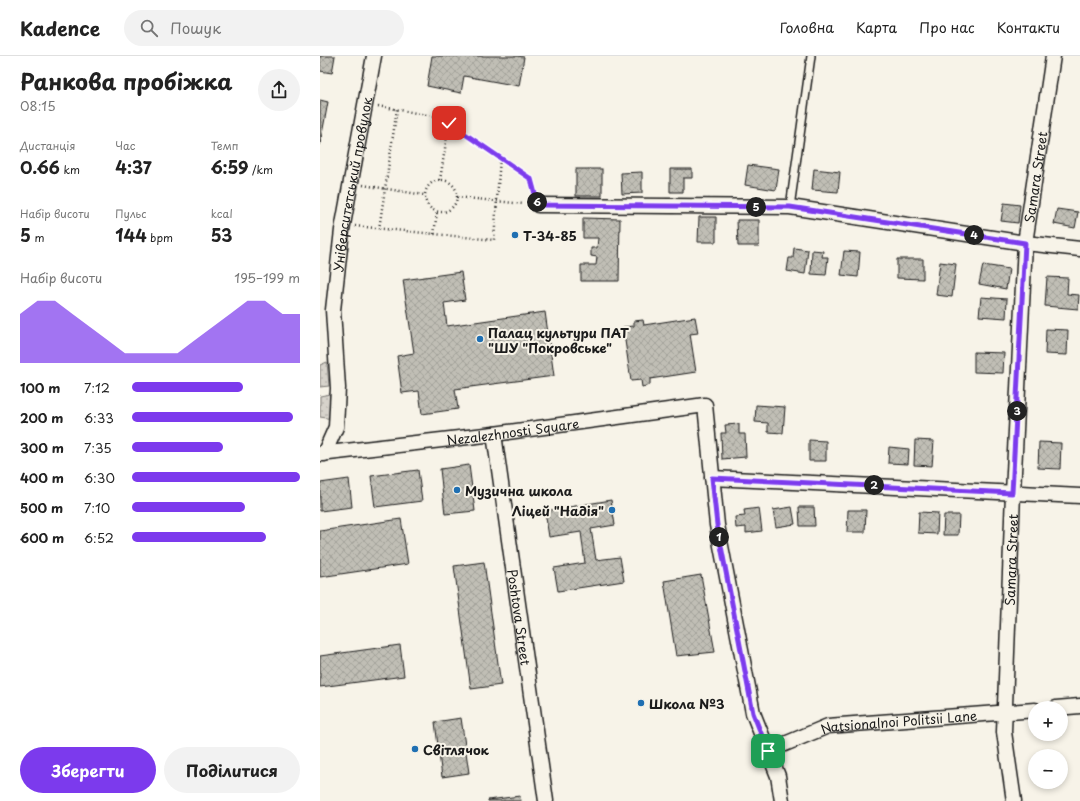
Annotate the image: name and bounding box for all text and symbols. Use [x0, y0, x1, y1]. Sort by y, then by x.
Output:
search box [124, 10, 404, 46]
text: Kadence [20, 14, 100, 42]
text: Пошук [170, 16, 221, 39]
icon: search [138, 17, 160, 39]
text: Головна [780, 17, 834, 38]
text: Карта [856, 17, 897, 38]
text: Про нас [919, 17, 975, 38]
text: Контакти [997, 17, 1060, 38]
text: Ранкова пробіжка [20, 64, 233, 97]
button: share [258, 69, 300, 111]
street label: Університетський провулок [328, 95, 376, 273]
text: 08:15 [20, 96, 56, 115]
pin [432, 106, 466, 140]
icon: check [438, 112, 460, 134]
street label: Samara Street [1019, 130, 1051, 224]
text: Дистанція [20, 137, 75, 154]
text: Час [115, 137, 136, 154]
text: Темп [211, 137, 238, 154]
text: 0.66 [20, 154, 60, 180]
text: 4:37 [115, 154, 152, 180]
text: 6:59 [211, 154, 248, 180]
text: km [60, 161, 80, 178]
text: /km [248, 161, 273, 178]
pin: 6 [527, 192, 547, 212]
text: 6 [533, 193, 541, 210]
pin: 5 [746, 197, 766, 217]
text: 5 [752, 198, 760, 215]
text: Набір висоти [20, 205, 90, 222]
text: Пульс [115, 205, 146, 222]
text: kcal [211, 205, 233, 222]
text: 5 [20, 222, 31, 248]
text: 144 [115, 222, 147, 248]
text: 53 [211, 222, 232, 248]
pin: 4 [964, 225, 984, 245]
place label: Т-34-85 [523, 226, 577, 245]
text: 4 [970, 226, 978, 243]
text: m [31, 229, 44, 246]
text: bpm [147, 229, 173, 246]
marker: Т-34-85 [510, 230, 520, 240]
text: Набір висоти [20, 268, 102, 287]
text: 195–199 m [234, 268, 300, 287]
place label: Палац культури ПАТ "ШУ "Покровське" [488, 323, 629, 357]
marker: Палац культури ПАТ "ШУ "Покровське" [475, 334, 485, 344]
text: 100 m [20, 378, 61, 397]
text: 7:12 [84, 378, 110, 397]
pin: 3 [1007, 401, 1027, 421]
text: 3 [1013, 402, 1021, 419]
text: 200 m [20, 408, 64, 427]
text: 6:33 [84, 408, 114, 427]
street label: Nezalezhnosti Square [445, 413, 580, 449]
text: 300 m [20, 438, 64, 457]
text: 7:35 [84, 438, 112, 457]
text: 400 m [20, 468, 64, 487]
text: 6:30 [84, 468, 115, 487]
pin: 2 [864, 475, 884, 495]
text: 2 [870, 476, 878, 493]
place label: Музична школа [465, 481, 573, 500]
marker: Музична школа [452, 485, 462, 495]
text: 500 m [20, 498, 63, 517]
text: 7:10 [84, 498, 110, 517]
place label: Ліцей "Надія" [512, 501, 604, 520]
marker: Ліцей "Надія" [607, 505, 617, 515]
street label: Samara Street [999, 513, 1022, 606]
pin: 1 [709, 527, 729, 547]
text: 600 m [20, 528, 64, 547]
text: 6:52 [84, 528, 114, 547]
text: 1 [716, 528, 722, 545]
street label: Poshtova Street [504, 568, 536, 667]
place label: Школа №3 [649, 694, 725, 713]
marker: Школа №3 [636, 698, 646, 708]
map controls [1028, 701, 1068, 789]
button: + [1028, 701, 1068, 741]
street label: Natsionalnoi Politsii Lane [817, 705, 978, 738]
pin [751, 734, 785, 768]
place label: Світлячок [423, 740, 490, 759]
icon: arrive [757, 740, 779, 762]
marker: Світлячок [410, 744, 420, 754]
button: Зберегти [20, 747, 156, 793]
button: Поділитися [164, 747, 300, 793]
button: − [1028, 749, 1068, 789]

